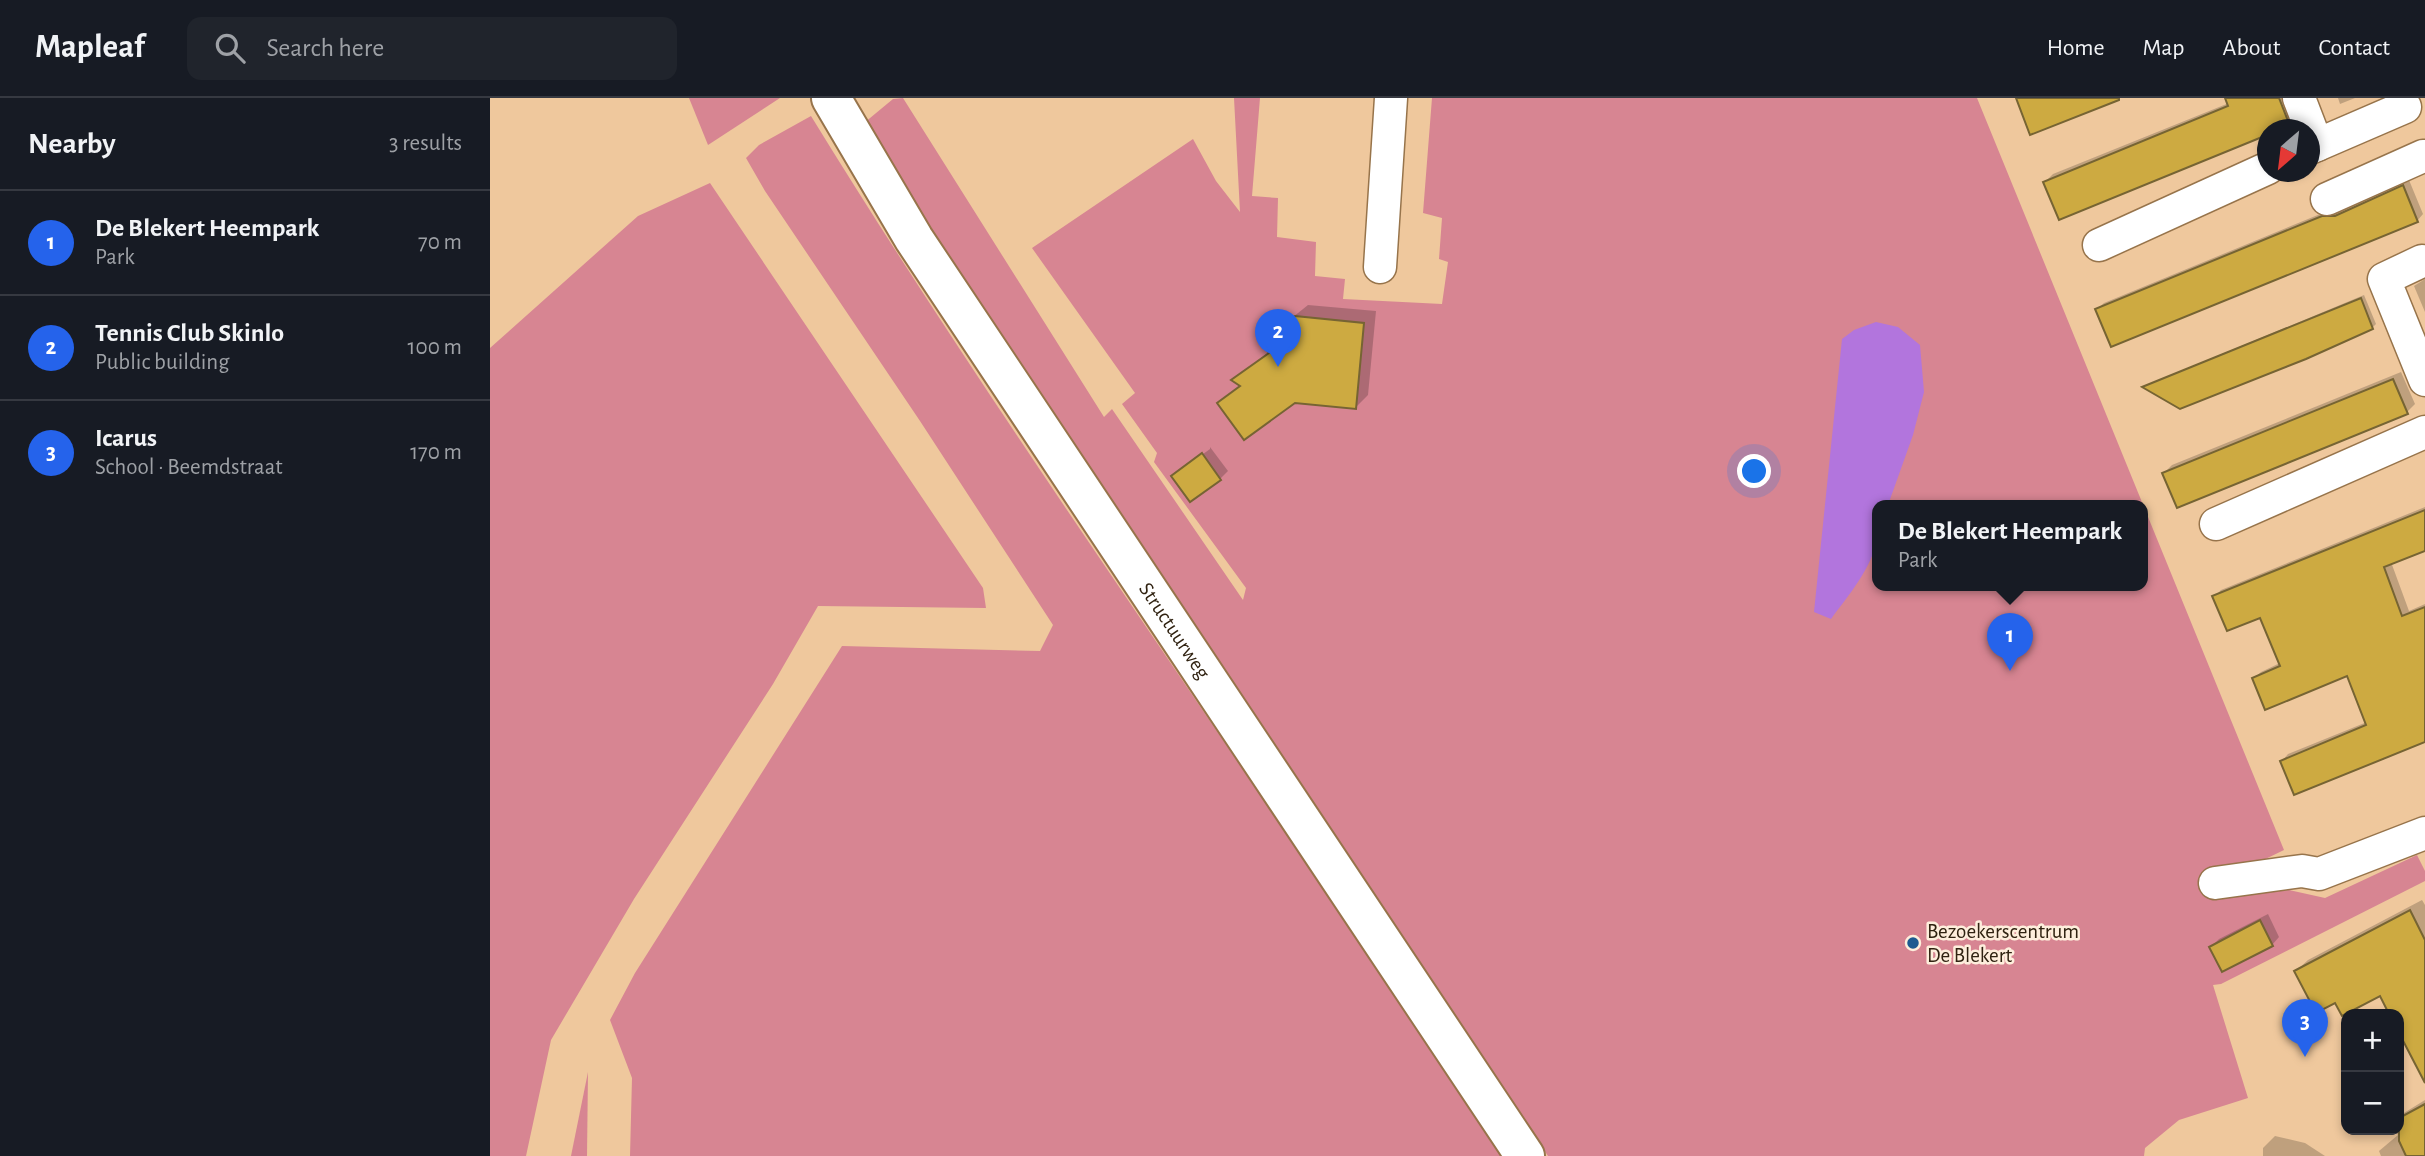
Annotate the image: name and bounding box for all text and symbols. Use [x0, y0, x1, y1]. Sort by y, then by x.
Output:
search box [187, 17, 677, 80]
icon: search [211, 29, 249, 67]
text: Mapleaf [35, 31, 145, 64]
text: Search here [267, 35, 384, 61]
text: Home [2047, 36, 2105, 60]
text: Map [2143, 36, 2185, 60]
text: About [2223, 36, 2280, 60]
text: Contact [2318, 36, 2390, 60]
north arrow [2257, 119, 2320, 182]
text: Nearby [28, 129, 116, 159]
text: 3 results [389, 132, 462, 155]
text: De Blekert Heempark [95, 215, 319, 241]
text: 1 [47, 231, 55, 254]
text: 70 m [418, 231, 462, 254]
text: Park [95, 246, 135, 269]
pin: 2 [1255, 309, 1301, 367]
text: Tennis Club Skinlo [95, 320, 284, 346]
text: 2 [46, 336, 56, 359]
text: 100 m [408, 336, 462, 359]
text: Public building [95, 351, 229, 374]
text: Icarus [95, 425, 157, 451]
text: 3 [46, 441, 56, 464]
text: 170 m [410, 441, 462, 464]
your location [1737, 454, 1771, 488]
text: School · Beemdstraat [95, 456, 283, 479]
popup [1872, 500, 2148, 591]
text: De Blekert Heempark [1898, 518, 2122, 544]
text: Park [1898, 549, 1938, 572]
street label: Structuurweg [1135, 579, 1215, 683]
pin: 1 [1987, 613, 2033, 671]
place label: Bezoekerscentrum De Blekert [1927, 921, 2079, 966]
marker: Bezoekerscentrum De Blekert [1905, 935, 1921, 951]
pin: 3 [2282, 999, 2328, 1057]
map controls [2341, 1009, 2404, 1135]
button: + [2341, 1009, 2404, 1072]
button: − [2341, 1072, 2404, 1135]

